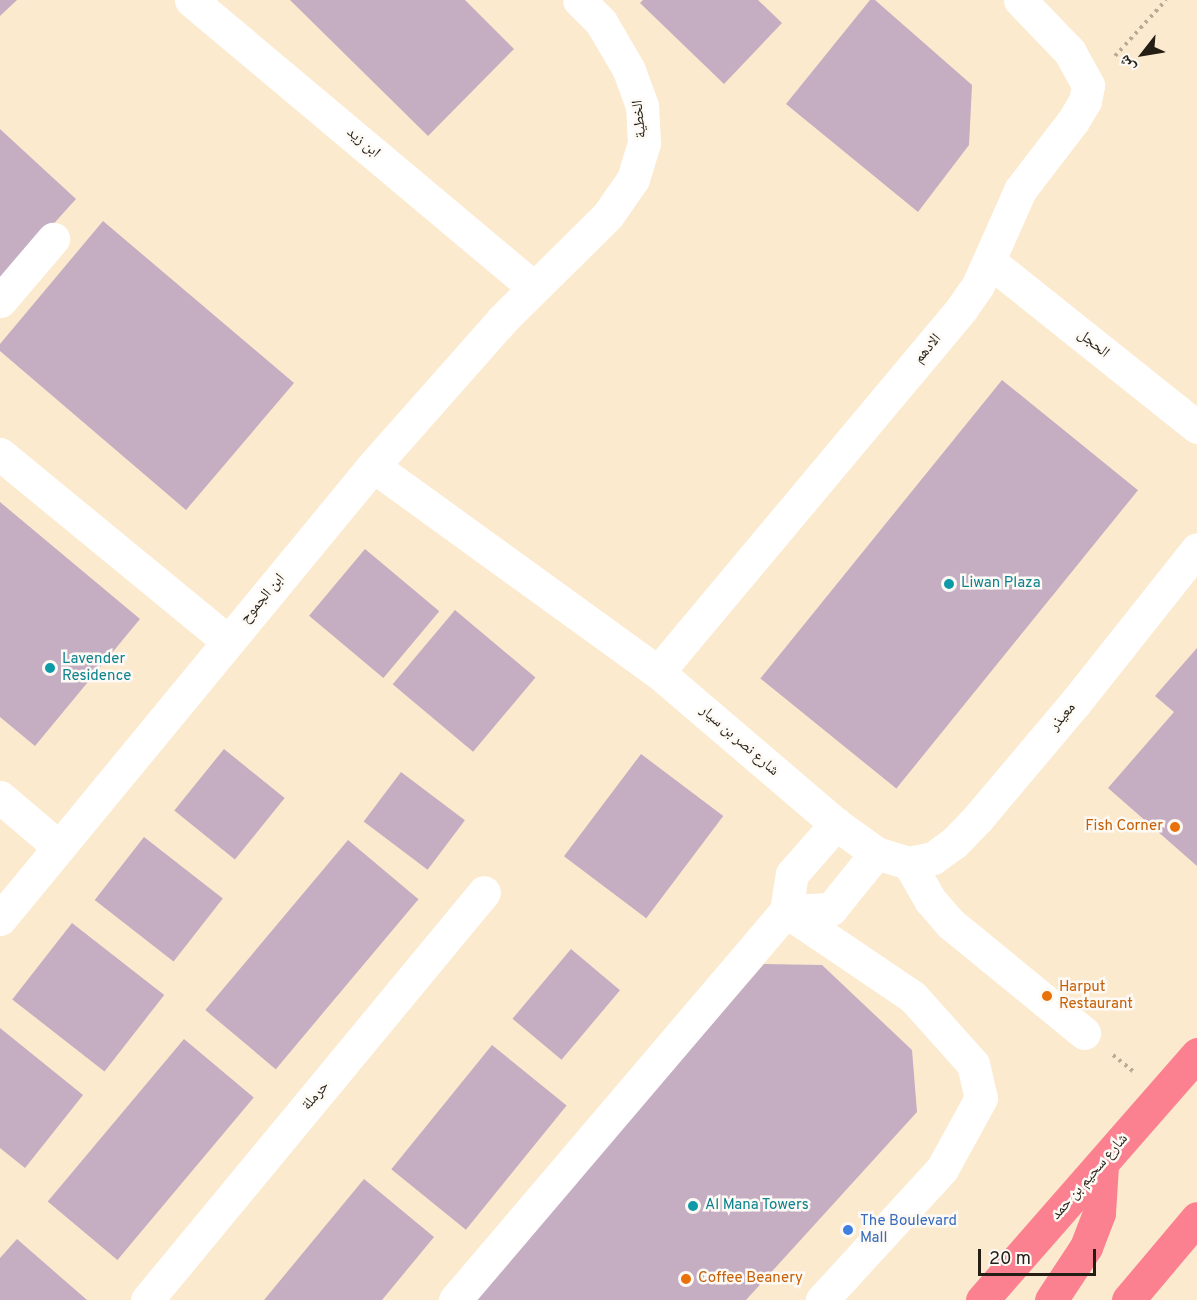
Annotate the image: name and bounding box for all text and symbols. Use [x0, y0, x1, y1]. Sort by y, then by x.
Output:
north arrow [1113, 24, 1173, 84]
text: ش [1115, 51, 1141, 76]
street label: الخطية [629, 99, 651, 139]
street label: ابن زيد [343, 124, 383, 162]
street label: الحجل [1074, 326, 1112, 362]
street label: الادهم [910, 331, 946, 367]
street label: ابن الجموح [237, 570, 289, 628]
place label: Liwan Plaza [961, 575, 1041, 593]
marker: Liwan Plaza [942, 577, 956, 591]
place label: Lavender Residence [62, 650, 131, 685]
marker: Lavender Residence [43, 661, 57, 675]
street label: معيذر [1046, 699, 1080, 735]
street label: شارع نصر بن سيار [696, 702, 782, 780]
place label: Fish Corner [1085, 818, 1163, 836]
marker: Fish Corner [1168, 820, 1182, 834]
place label: Harput Restaurant [1059, 978, 1133, 1013]
marker: Harput Restaurant [1040, 989, 1054, 1003]
street label: حرملة [299, 1078, 333, 1114]
street label: شارع سحيم بن حمد [1048, 1130, 1132, 1224]
place label: Al Mana Towers [705, 1197, 809, 1215]
marker: Al Mana Towers [686, 1199, 700, 1213]
place label: The Boulevard Mall [860, 1212, 957, 1247]
marker: The Boulevard Mall [841, 1223, 855, 1237]
scale bar [981, 1237, 1100, 1275]
text: 20 m [989, 1248, 1031, 1271]
place label: Coffee Beanery [698, 1270, 803, 1288]
marker: Coffee Beanery [679, 1272, 693, 1286]

